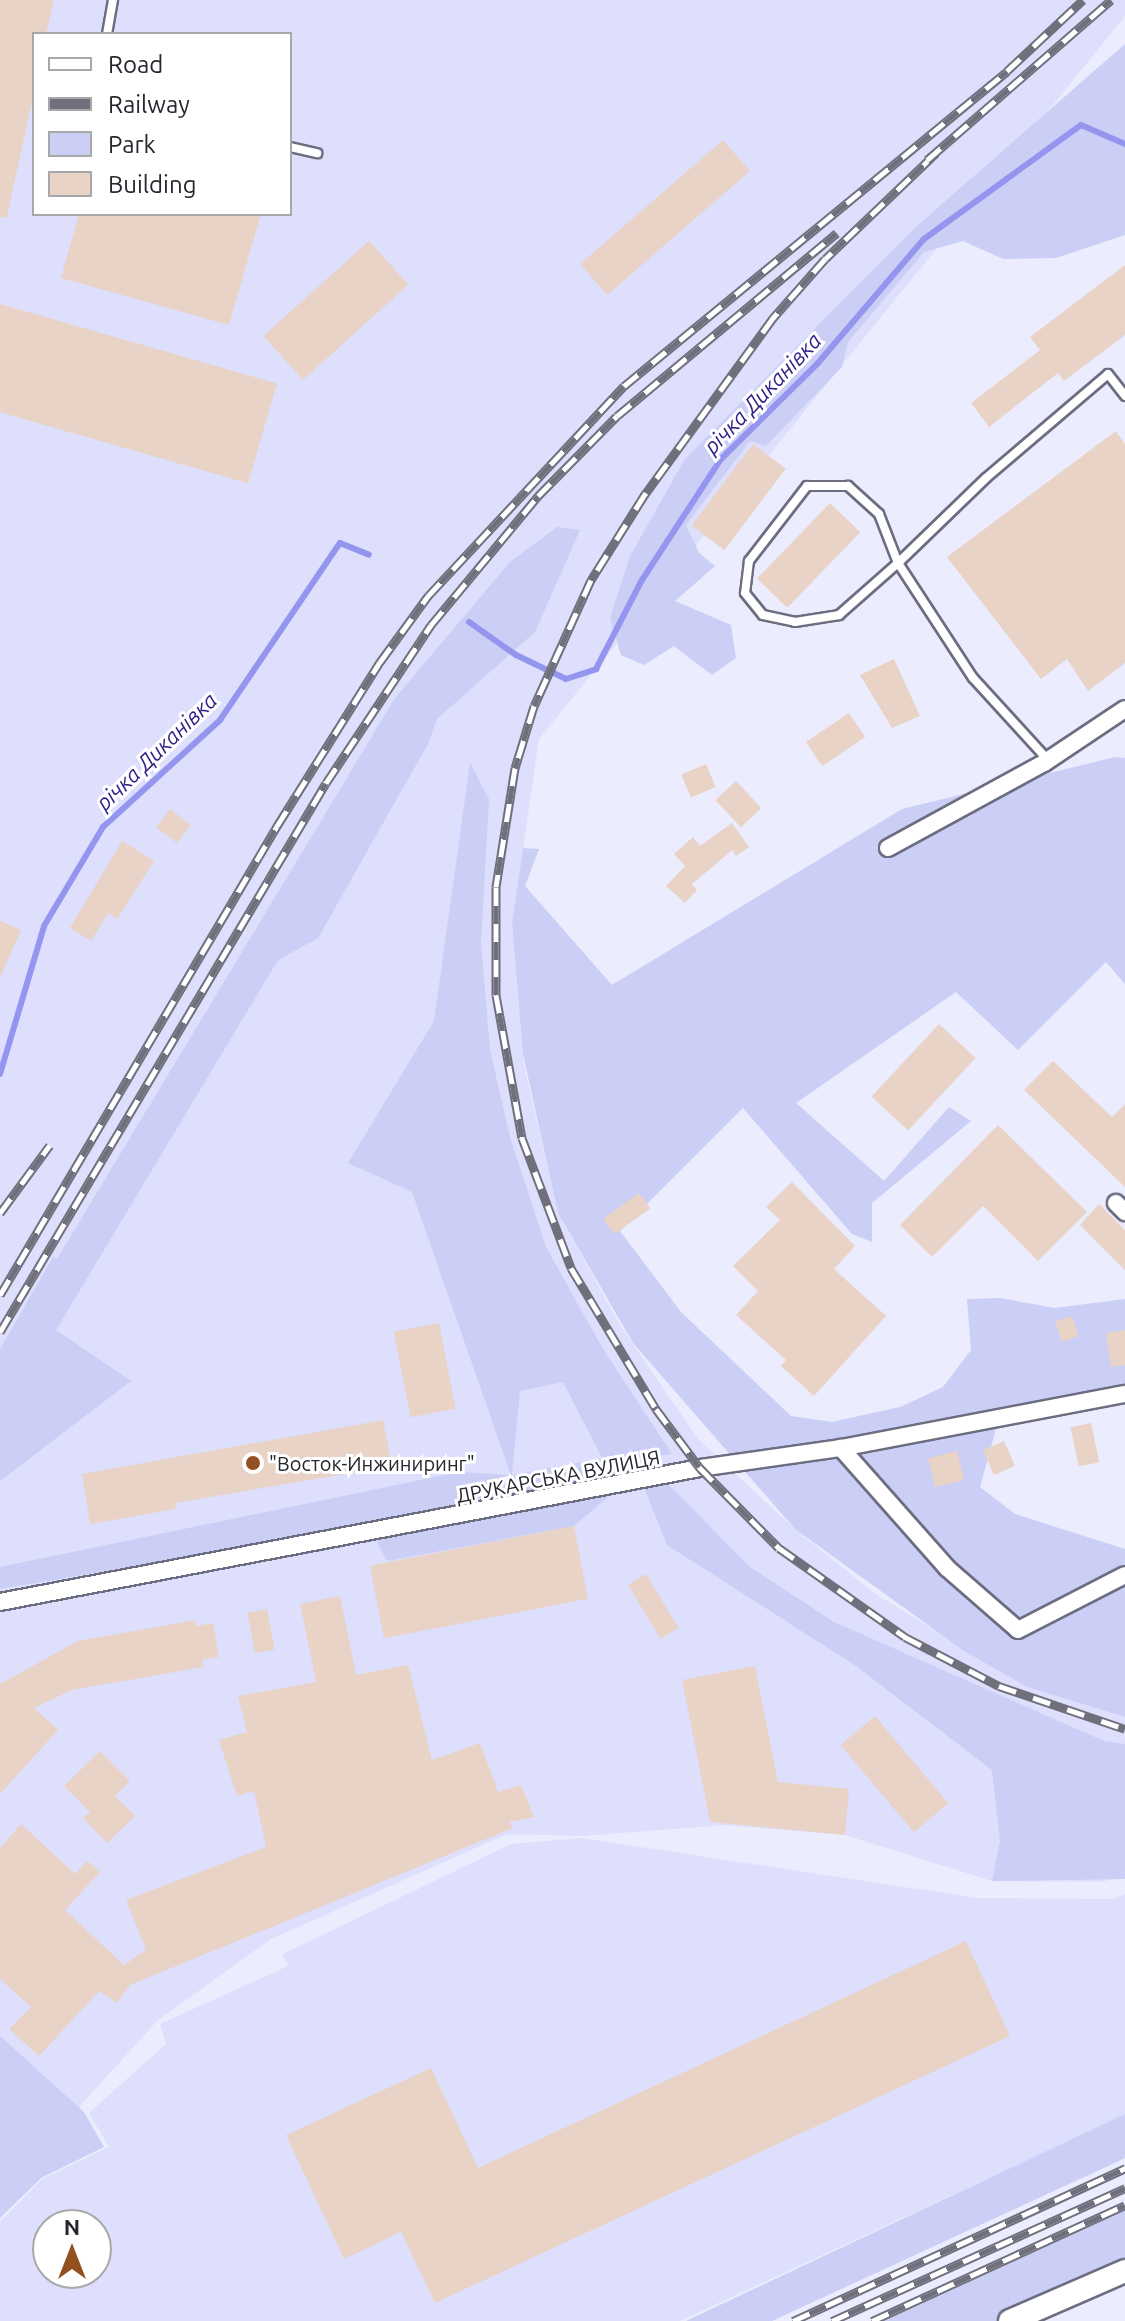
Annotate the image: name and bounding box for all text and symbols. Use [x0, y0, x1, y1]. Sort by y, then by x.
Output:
legend [32, 32, 292, 216]
text: Road [108, 51, 163, 78]
text: Railway [108, 91, 190, 118]
text: Park [108, 131, 156, 158]
text: Building [108, 171, 196, 198]
water label: річка Диканівка [698, 327, 826, 459]
water label: річка Диканівка [90, 687, 222, 815]
street label: ДРУКАРСЬКА ВУЛИЦЯ [454, 1444, 662, 1508]
place label: "Восток-Инжиниринг" [269, 1451, 475, 1475]
marker: "Восток-Инжиниринг" [244, 1454, 262, 1472]
north arrow [32, 2209, 112, 2289]
text: N [64, 2214, 80, 2239]

